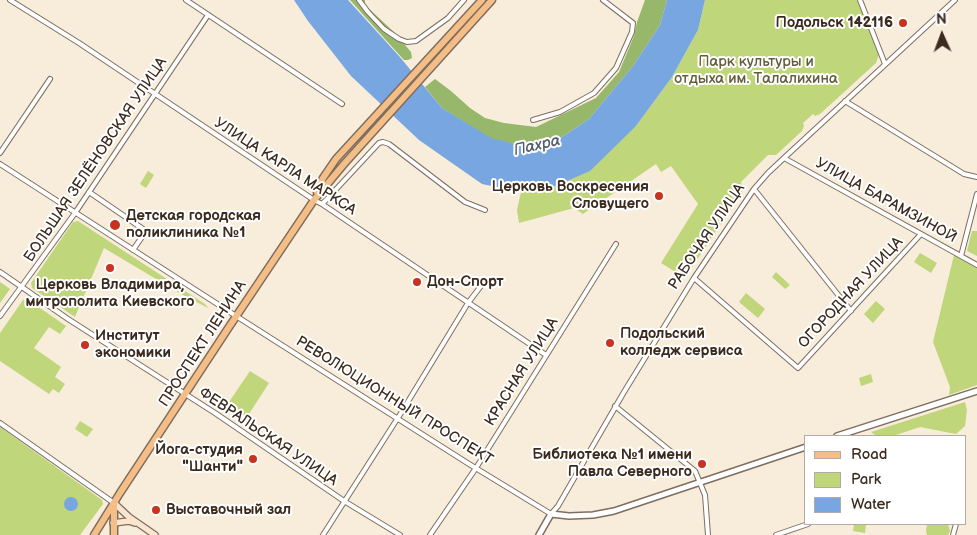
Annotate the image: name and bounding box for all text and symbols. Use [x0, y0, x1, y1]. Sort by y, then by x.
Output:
north arrow [917, 10, 967, 60]
text: N [936, 11, 947, 28]
place label: Подольск 142116 [776, 14, 893, 32]
marker: Подольск 142116 [897, 17, 909, 29]
park label: Парк культуры и отдыха им. Талалихина [674, 53, 838, 88]
street label: БОЛЬШАЯ ЗЕЛЁНОВСКАЯ УЛИЦА [21, 54, 171, 266]
street label: УЛИЦА КАРЛА МАРКСА [211, 114, 359, 220]
water label: Пахра [512, 131, 562, 161]
street label: УЛИЦА БАРАМЗИНОЙ [812, 155, 960, 247]
place label: Церковь Воскресения Словущего [492, 178, 649, 213]
street label: РАБОЧАЯ УЛИЦА [665, 181, 749, 293]
marker: Церковь Воскресения Словущего [653, 190, 665, 202]
place label: Детская городская поликлиника №1 [126, 207, 261, 242]
marker: Детская городская поликлиника №1 [108, 218, 122, 232]
street label: ОГОРОДНАЯ УЛИЦА [795, 234, 907, 352]
marker: Церковь Владимира, митрополита Киевского [104, 262, 116, 274]
place label: Дон-Спорт [427, 273, 504, 291]
place label: Церковь Владимира, митрополита Киевского [26, 276, 194, 311]
marker: Дон-Спорт [411, 276, 423, 288]
street label: ПРОСПЕКТ ЛЕНИНА [155, 278, 251, 410]
street label: КРАСНАЯ УЛИЦА [481, 315, 563, 429]
place label: Подольский колледж сервиса [620, 325, 742, 360]
place label: Институт экономики [95, 327, 171, 362]
street label: РЕВОЛЮЦИОННЫЙ ПРОСПЕКТ [292, 333, 496, 469]
marker: Подольский колледж сервиса [604, 337, 616, 349]
marker: Институт экономики [79, 339, 91, 351]
street label: ФЕВРАЛЬСКАЯ УЛИЦА [195, 384, 341, 490]
legend [804, 435, 967, 525]
place label: Йога-студия "Шанти" [155, 441, 243, 476]
text: Road [851, 445, 887, 464]
place label: Библиотека №1 имени Павла Северного [532, 446, 692, 481]
marker: Йога-студия "Шанти" [247, 453, 259, 465]
marker: Библиотека №1 имени Павла Северного [696, 458, 708, 470]
text: Park [851, 470, 881, 489]
text: Water [851, 495, 891, 514]
place label: Выставочный зал [166, 501, 291, 519]
marker: Выставочный зал [150, 504, 162, 516]

